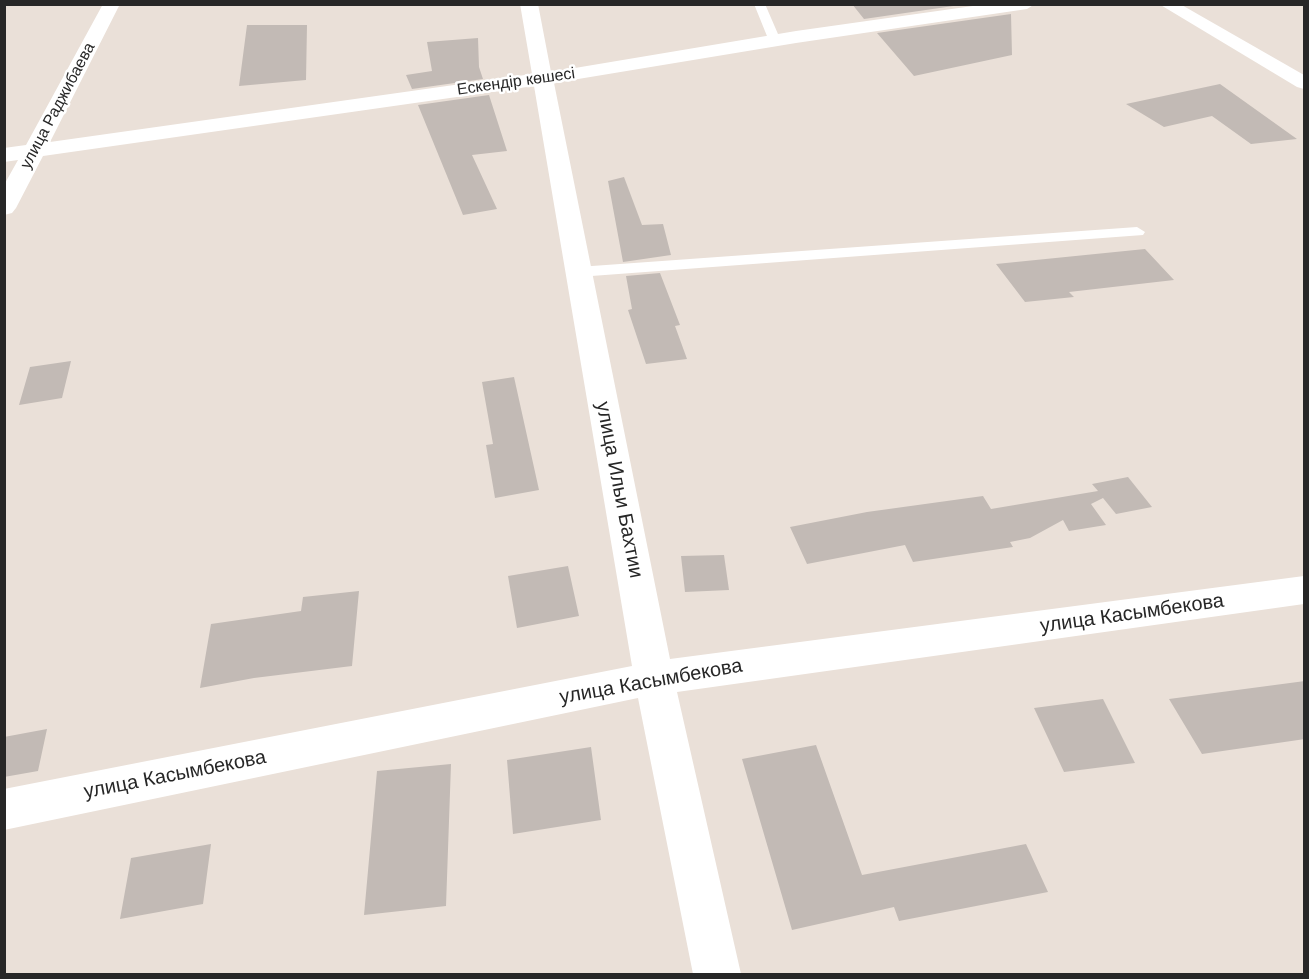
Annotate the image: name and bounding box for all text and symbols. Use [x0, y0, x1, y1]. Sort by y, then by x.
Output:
street label: улица Раджибаева [17, 40, 99, 172]
street label: Ескендір көшесі [456, 64, 576, 100]
street label: улица Ильи Бахтии [590, 400, 648, 580]
street label: улица Касымбекова [1039, 589, 1225, 639]
street label: улица Касымбекова [558, 654, 744, 710]
street label: улица Касымбекова [82, 746, 268, 804]

